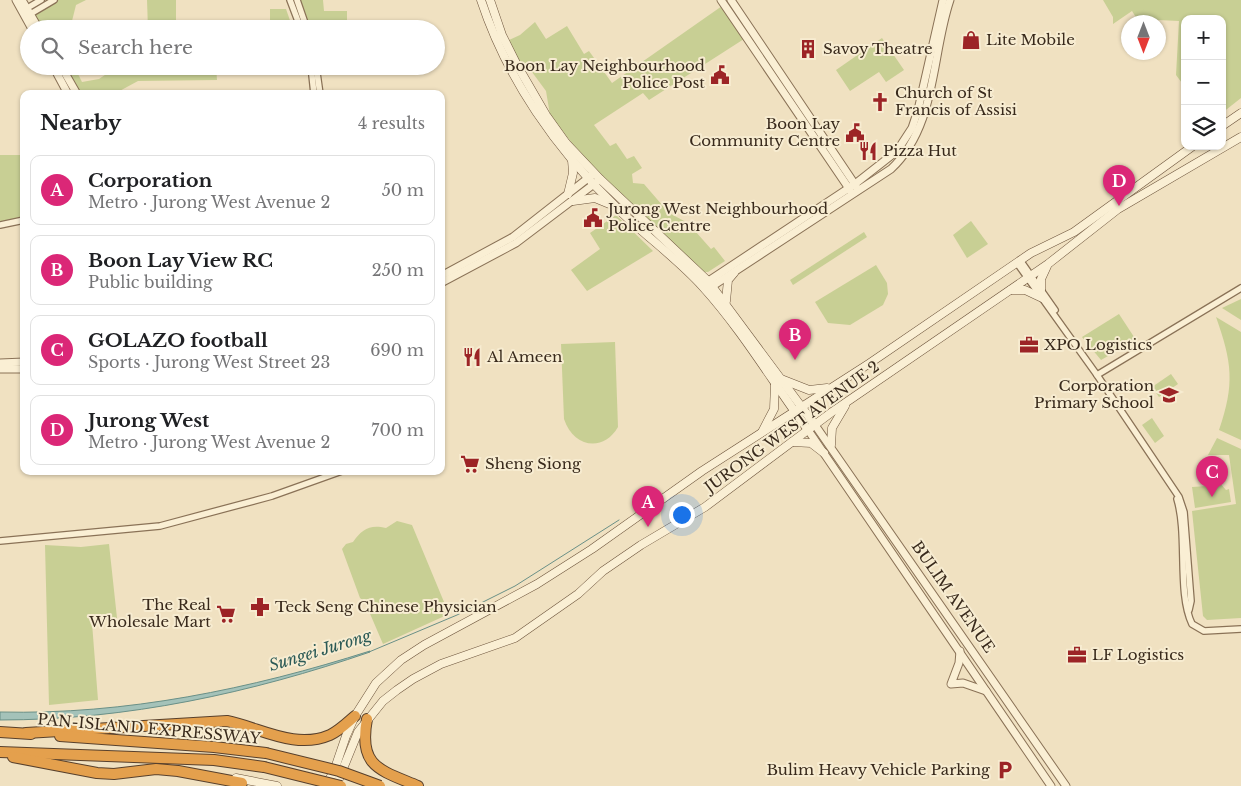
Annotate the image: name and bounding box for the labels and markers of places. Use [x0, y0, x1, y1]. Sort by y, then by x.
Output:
shop icon: Lite Mobile [960, 29, 982, 51]
place label: Lite Mobile [986, 30, 1075, 49]
building icon: Savoy Theatre [797, 38, 819, 60]
place label: Savoy Theatre [823, 39, 933, 58]
place label: Boon Lay Neighbourhood Police Post [504, 56, 705, 92]
public building icon: Boon Lay Neighbourhood Police Post [709, 64, 731, 86]
place label: Church of St Francis of Assisi [895, 83, 1017, 119]
church icon: Church of St Francis of Assisi [869, 91, 891, 113]
place label: Boon Lay Community Centre [689, 114, 840, 150]
public building icon: Boon Lay Community Centre [844, 122, 866, 144]
restaurant icon: Pizza Hut [857, 140, 879, 162]
place label: Pizza Hut [883, 141, 957, 160]
pin: D [1103, 165, 1135, 206]
place label: Jurong West Neighbourhood Police Centre [606, 199, 828, 235]
public building icon: Jurong West Neighbourhood Police Centre [582, 207, 604, 229]
pin: B [779, 319, 811, 360]
office icon: XPO Logistics [1018, 334, 1040, 356]
place label: XPO Logistics [1044, 335, 1153, 354]
restaurant icon: Al Ameen [461, 346, 483, 368]
place label: Al Ameen [486, 347, 562, 366]
place label: Corporation Primary School [1034, 376, 1154, 412]
school or university icon: Corporation Primary School [1158, 384, 1180, 406]
supermarket icon: Sheng Siong [459, 453, 481, 475]
place label: Sheng Siong [485, 454, 582, 473]
pin: C [1196, 456, 1228, 497]
pin: A [632, 486, 664, 527]
place label: The Real Wholesale Mart [88, 595, 211, 631]
pharmacy icon: Teck Seng Chinese Physician [249, 596, 271, 618]
place label: Teck Seng Chinese Physician [275, 597, 497, 616]
supermarket icon: The Real Wholesale Mart [215, 603, 237, 625]
office icon: LF Logistics [1066, 644, 1088, 666]
place label: LF Logistics [1092, 645, 1184, 664]
parking icon: Bulim Heavy Vehicle Parking [994, 759, 1016, 781]
place label: Bulim Heavy Vehicle Parking [766, 760, 991, 779]

